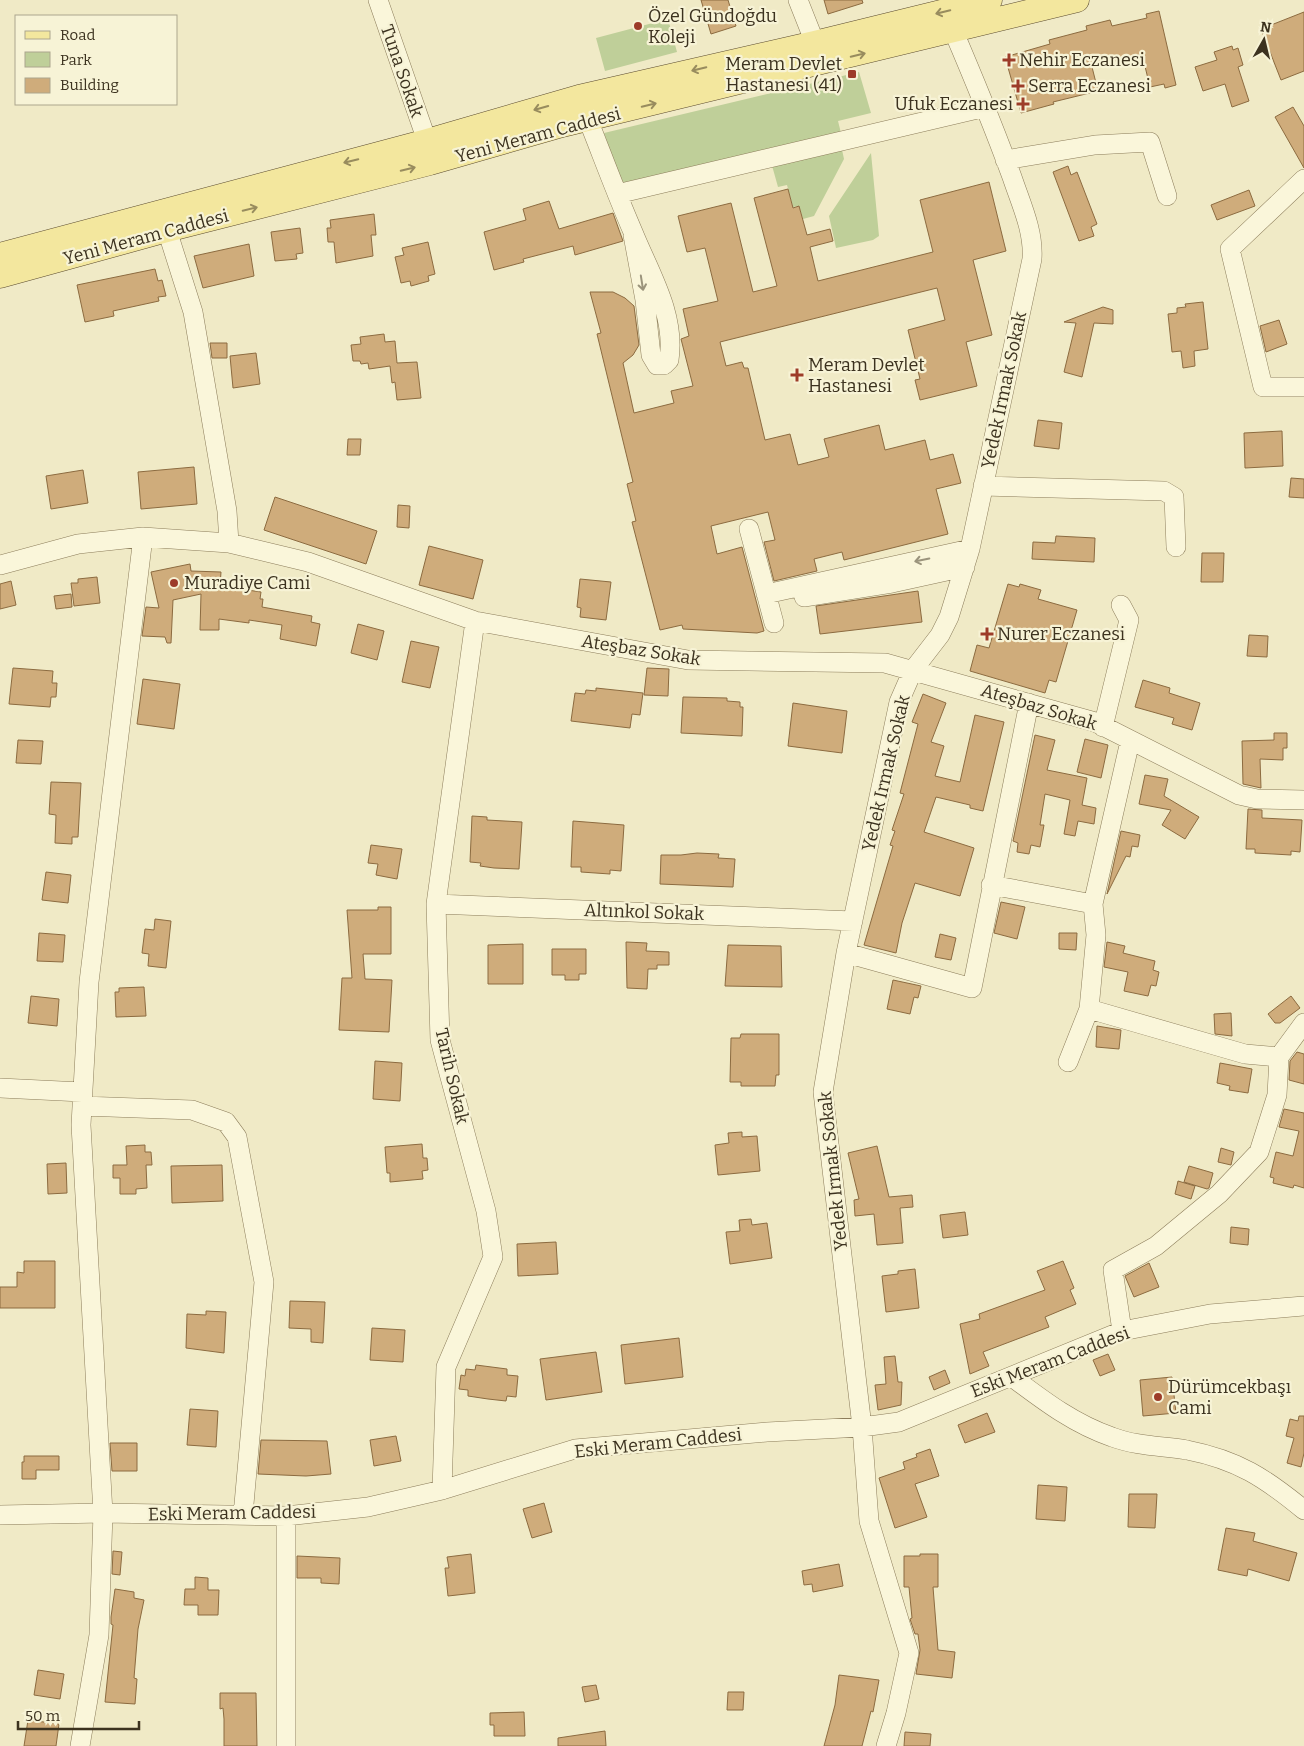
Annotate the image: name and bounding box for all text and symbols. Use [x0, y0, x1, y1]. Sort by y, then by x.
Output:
place label: Özel Gündoğdu Koleji [648, 5, 777, 48]
one-way arrow [935, 8, 951, 17]
legend [15, 15, 178, 105]
north arrow [1239, 15, 1289, 65]
text: N [1259, 18, 1272, 37]
marker: Özel Gündoğdu Koleji [632, 20, 644, 32]
street label: Tuna Sokak [376, 22, 428, 121]
text: Road [60, 26, 95, 44]
one-way arrow [850, 49, 866, 59]
place label: Nehir Eczanesi [1019, 49, 1145, 71]
text: Park [60, 51, 92, 69]
place label: Meram Devlet Hastanesi (41) [725, 53, 842, 96]
marker: Nehir Eczanesi [1003, 54, 1015, 66]
one-way arrow [692, 65, 708, 74]
marker: Meram Devlet Hastanesi (41) [846, 68, 858, 80]
place label: Serra Eczanesi [1028, 75, 1151, 97]
text: Building [60, 76, 119, 94]
marker: Serra Eczanesi [1012, 80, 1024, 92]
place label: Ufuk Eczanesi [894, 93, 1013, 115]
marker: Ufuk Eczanesi [1017, 98, 1029, 110]
one-way arrow [641, 100, 657, 110]
street label: Yeni Meram Caddesi [453, 102, 623, 168]
one-way arrow [534, 103, 550, 113]
one-way arrow [344, 157, 360, 166]
one-way arrow [399, 164, 415, 173]
street label: Yeni Meram Caddesi [61, 204, 231, 270]
one-way arrow [242, 204, 258, 213]
one-way arrow [638, 274, 648, 290]
street label: Yedek Irmak Sokak [977, 309, 1032, 470]
place label: Meram Devlet Hastanesi [808, 354, 925, 397]
marker: Meram Devlet Hastanesi [790, 368, 804, 382]
one-way arrow [915, 555, 931, 565]
place label: Muradiye Cami [184, 572, 310, 594]
marker: Muradiye Cami [168, 577, 180, 589]
place label: Nurer Eczanesi [997, 623, 1125, 645]
marker: Nurer Eczanesi [981, 628, 993, 640]
street label: Ateşbaz Sokak [580, 630, 703, 670]
street label: Ateşbaz Sokak [978, 679, 1101, 735]
street label: Yedek Irmak Sokak [857, 692, 915, 853]
street label: Altınkol Sokak [583, 899, 705, 925]
street label: Tarih Sokak [430, 1026, 474, 1127]
street label: Yedek Irmak Sokak [814, 1090, 852, 1252]
street label: Eski Meram Caddesi [968, 1322, 1132, 1402]
place label: Dürümcekbaşı Cami [1168, 1376, 1291, 1419]
marker: Dürümcekbaşı Cami [1152, 1391, 1164, 1403]
street label: Eski Meram Caddesi [573, 1423, 743, 1463]
street label: Eski Meram Caddesi [148, 1501, 316, 1525]
scale bar [18, 1698, 139, 1730]
text: 50 m [25, 1707, 61, 1725]

